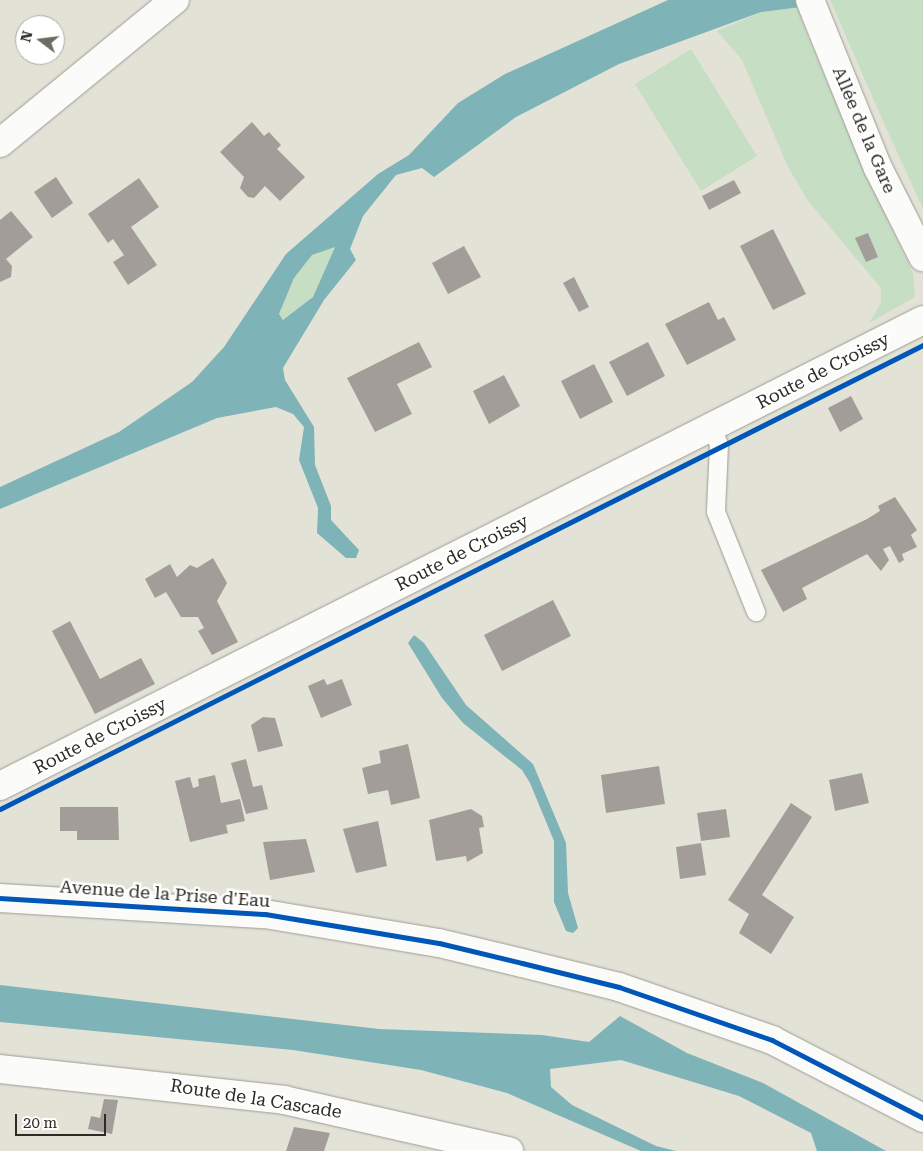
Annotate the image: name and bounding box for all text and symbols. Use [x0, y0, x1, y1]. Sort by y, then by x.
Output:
north arrow [15, 15, 65, 65]
text: N [17, 29, 36, 44]
street label: Allée de la Gare [828, 63, 900, 197]
street label: Route de Croissy [753, 328, 893, 414]
street label: Route de Croissy [392, 510, 532, 596]
street label: Route de Croissy [30, 693, 170, 779]
street label: Avenue de la Prise d'Eau [59, 876, 271, 912]
street label: Route de la Cascade [169, 1075, 343, 1123]
scale bar [18, 1104, 109, 1136]
text: 20 m [23, 1114, 57, 1132]

